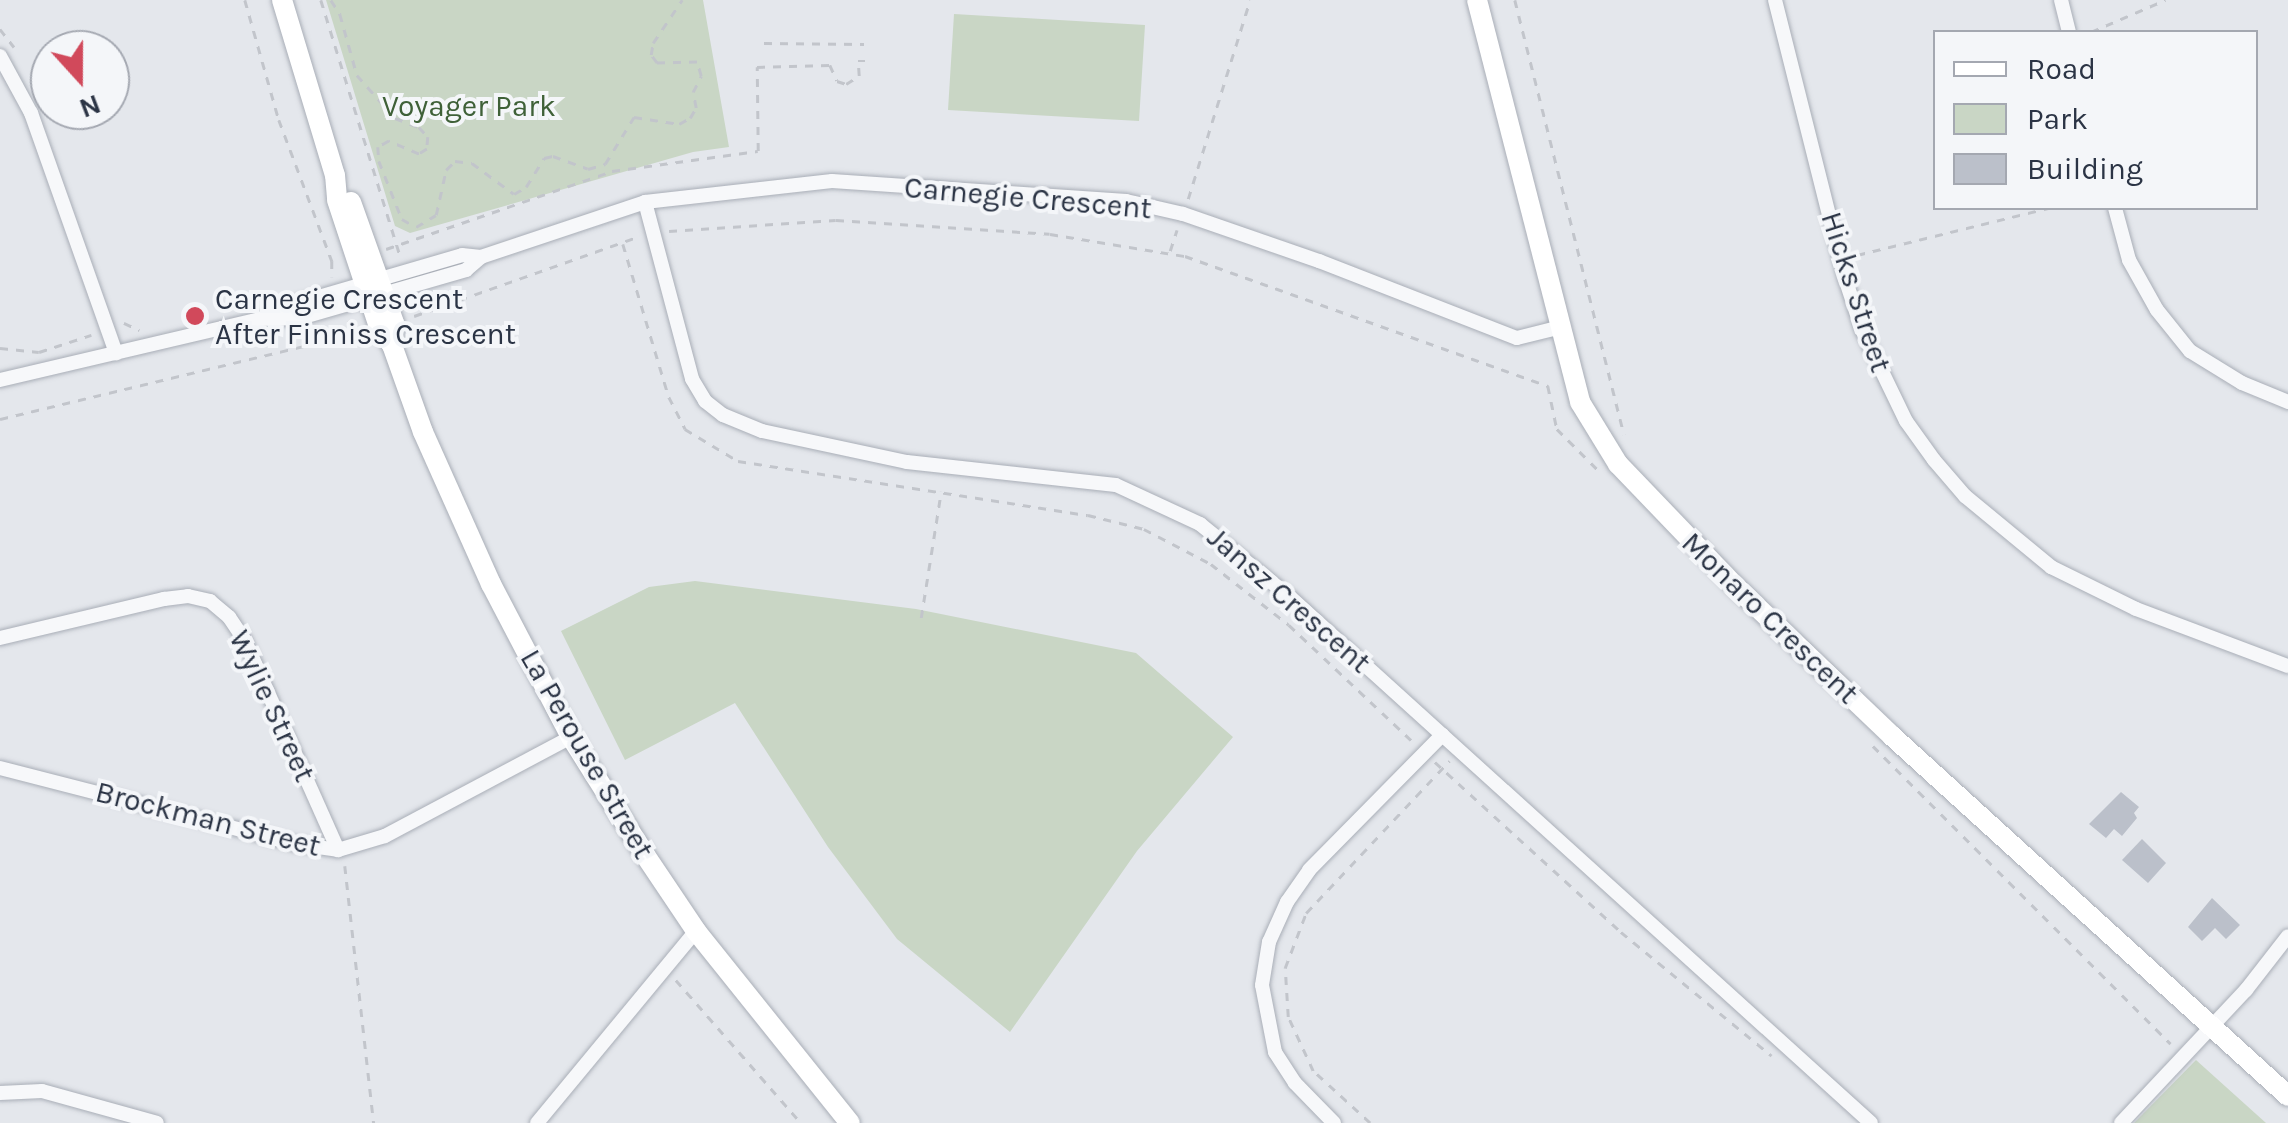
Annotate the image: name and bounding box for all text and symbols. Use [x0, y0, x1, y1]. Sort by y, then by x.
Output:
north arrow [30, 30, 130, 130]
legend [1933, 30, 2258, 210]
text: Road [2027, 51, 2096, 87]
text: N [75, 88, 106, 126]
park label: Voyager Park [382, 88, 556, 124]
text: Park [2027, 101, 2088, 137]
text: Building [2027, 151, 2143, 187]
street label: Carnegie Crescent [903, 169, 1153, 227]
street label: Hicks Street [1813, 207, 1899, 377]
place label: Carnegie Crescent After Finniss Crescent [215, 281, 516, 352]
marker: Carnegie Crescent After Finniss Crescent [184, 305, 206, 327]
street label: Jansz Crescent [1200, 519, 1378, 681]
street label: Monaro Crescent [1674, 525, 1866, 711]
street label: Wylie Street [221, 625, 323, 787]
street label: La Perouse Street [512, 643, 662, 865]
street label: Brockman Street [92, 774, 324, 864]

